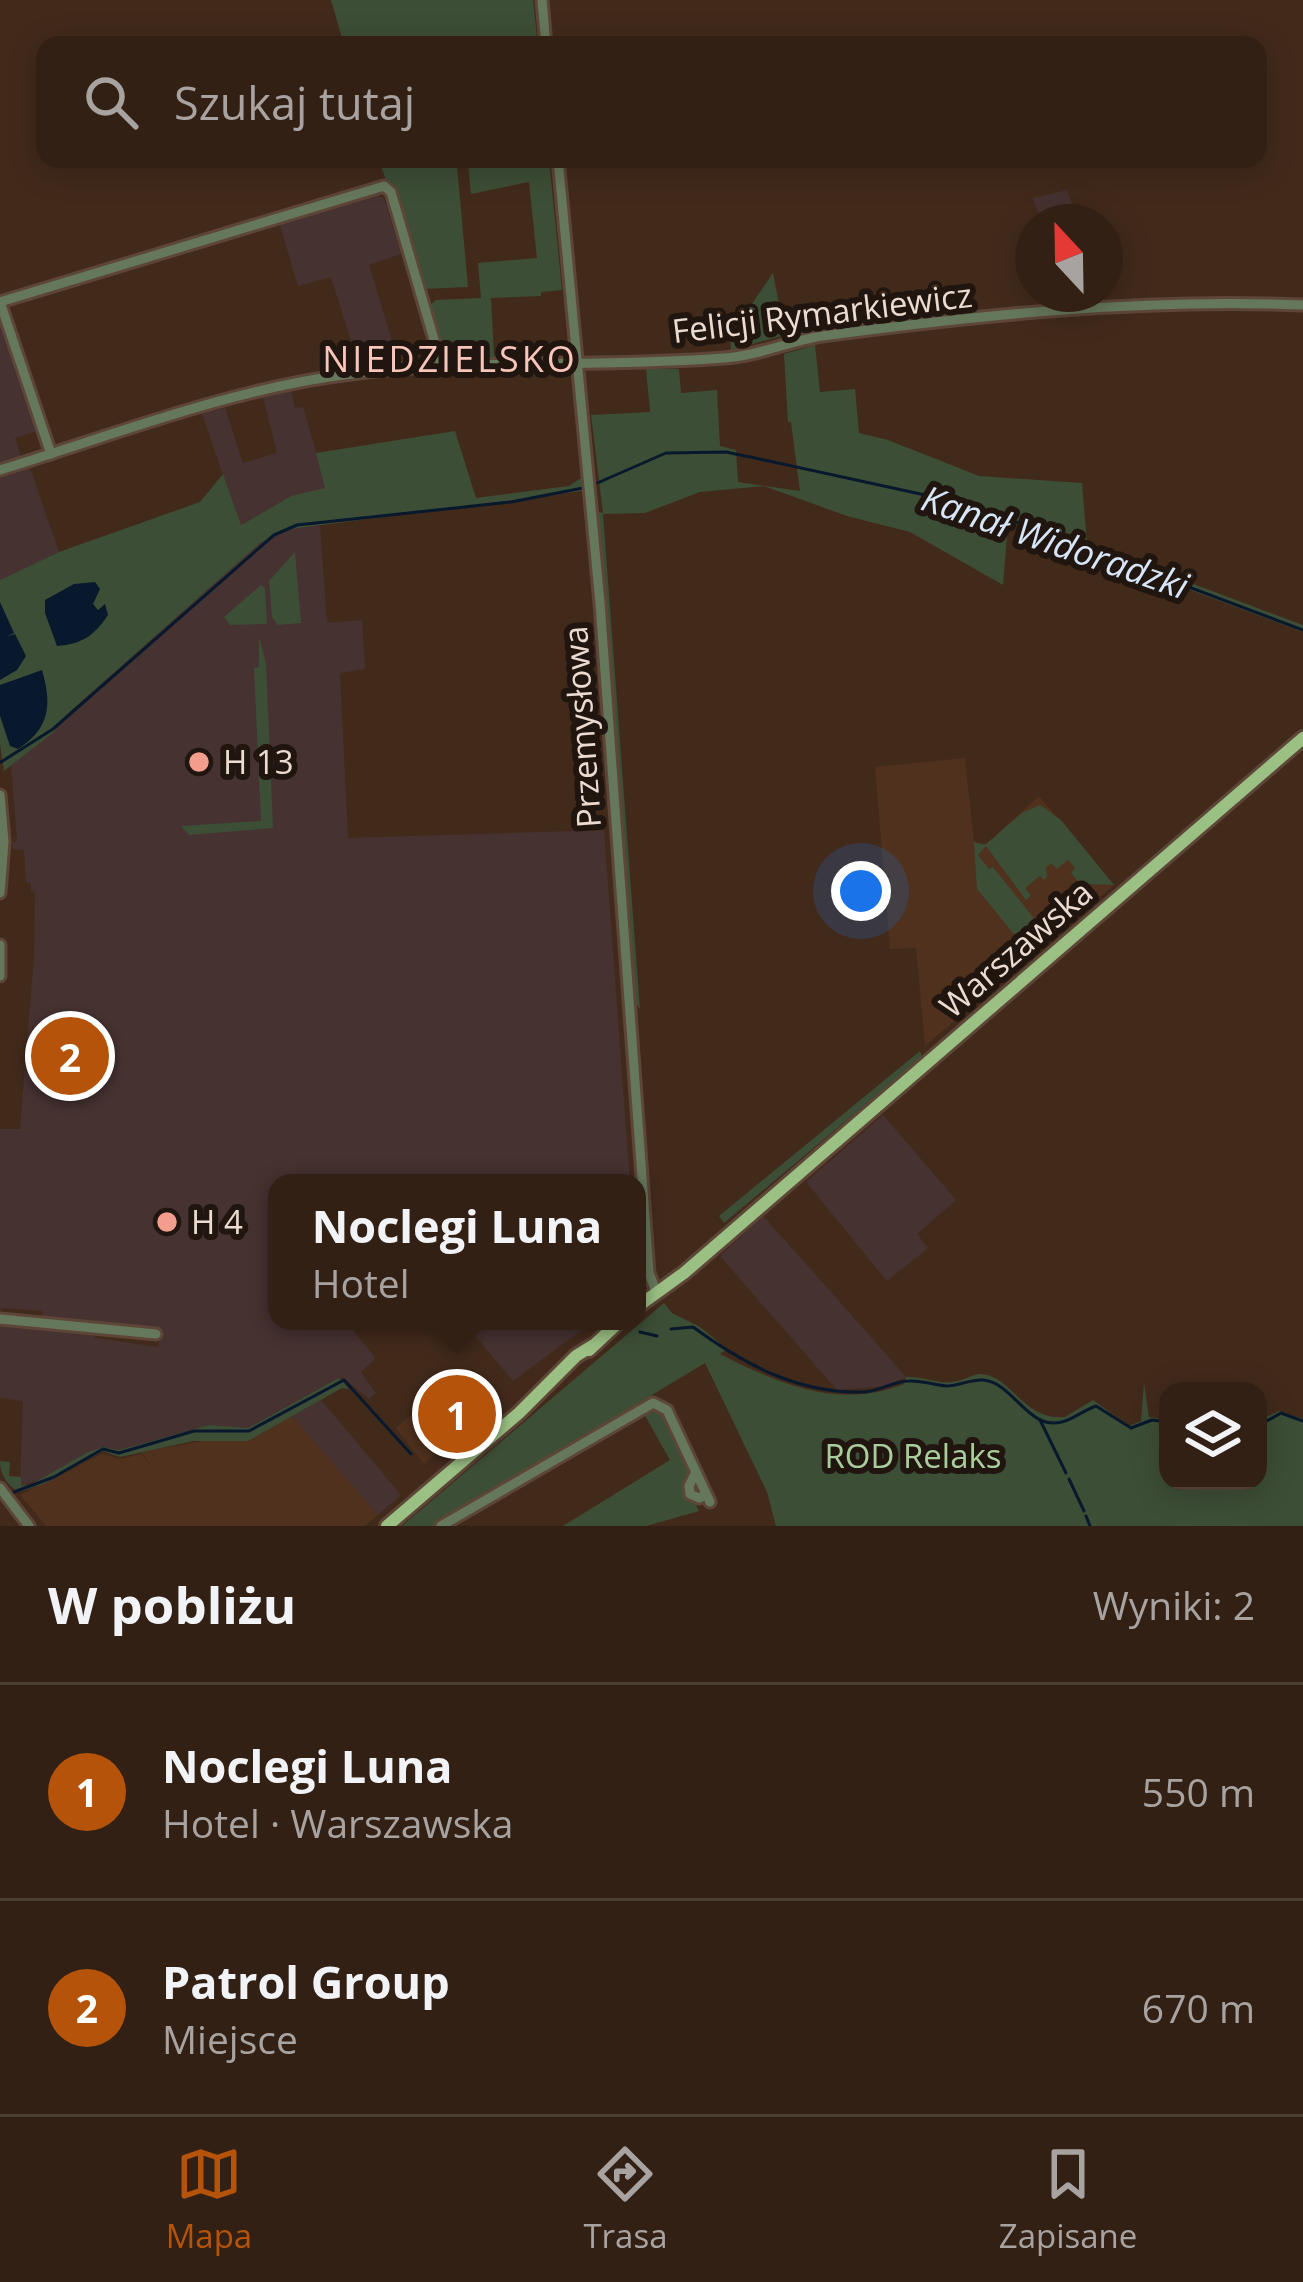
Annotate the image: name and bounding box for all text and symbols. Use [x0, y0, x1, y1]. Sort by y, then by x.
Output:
search box [36, 36, 1267, 168]
icon: search [78, 69, 144, 135]
text: Szukaj tutaj [174, 72, 415, 133]
north arrow [1015, 204, 1123, 312]
street label: Felicji Rymarkiewicz [669, 272, 975, 353]
district label: NIEDZIELSKO [322, 334, 578, 383]
water label: Kanał Widoradzki [915, 473, 1196, 610]
street label: Przemysłowa [552, 625, 611, 829]
place label: H 13 [223, 739, 294, 784]
marker: H 13 [186, 749, 212, 775]
your location [831, 861, 891, 921]
street label: Warszawska [930, 870, 1102, 1028]
pin: 2 [31, 1011, 109, 1101]
popup [268, 1174, 646, 1330]
text: Noclegi Luna [312, 1195, 602, 1256]
place label: H 4 [191, 1199, 243, 1244]
marker: H 4 [154, 1209, 180, 1235]
text: Hotel [312, 1256, 410, 1309]
pin: 1 [418, 1369, 496, 1459]
map controls [1159, 1382, 1267, 1490]
button: layers [1159, 1382, 1267, 1490]
park label: ROD Relaks [824, 1433, 1002, 1478]
text: W pobliżu [48, 1569, 296, 1639]
text: Wyniki: 2 [1093, 1578, 1255, 1631]
text: Noclegi Luna [162, 1735, 453, 1796]
text: 1 [76, 1765, 98, 1818]
text: 550 m [1142, 1765, 1255, 1818]
text: Hotel · Warszawska [162, 1796, 514, 1849]
text: Patrol Group [162, 1951, 450, 2012]
text: 2 [76, 1981, 98, 2034]
text: 670 m [1142, 1981, 1255, 2034]
text: Miejsce [162, 2012, 298, 2065]
tab: Mapa [166, 2141, 252, 2258]
tab: Trasa [583, 2141, 668, 2258]
tab: Zapisane [999, 2141, 1137, 2258]

